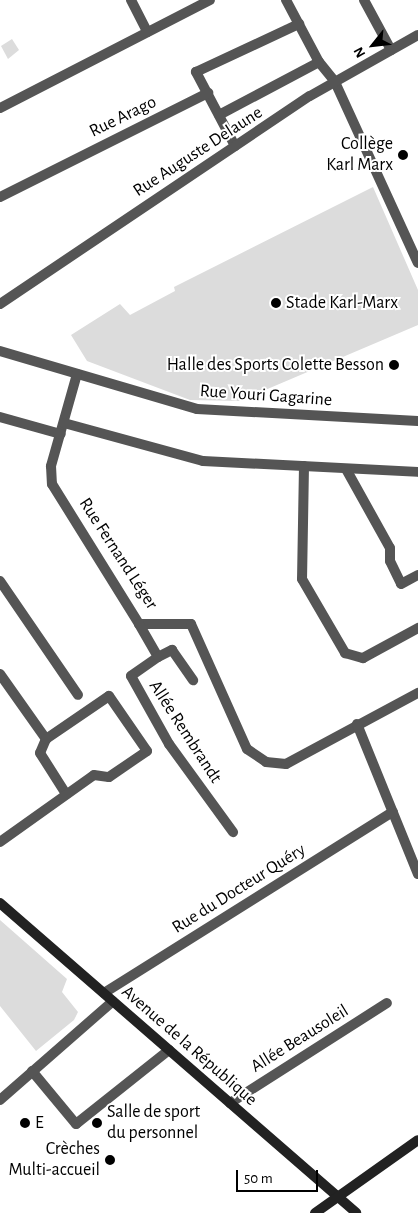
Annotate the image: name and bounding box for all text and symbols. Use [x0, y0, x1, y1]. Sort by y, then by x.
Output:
north arrow [348, 20, 398, 70]
text: N [351, 45, 368, 60]
street label: Rue Arago [86, 92, 160, 142]
street label: Rue Auguste Delaune [129, 102, 267, 202]
place label: Collège Karl Marx [326, 134, 393, 176]
marker: Collège Karl Marx [397, 149, 409, 161]
place label: Stade Karl-Marx [286, 292, 398, 314]
marker: Stade Karl-Marx [270, 297, 282, 309]
place label: Halle des Sports Colette Besson [167, 354, 384, 376]
marker: Halle des Sports Colette Besson [388, 359, 400, 371]
street label: Rue Youri Gagarine [199, 381, 333, 411]
street label: Rue Fernand Léger [74, 494, 162, 614]
street label: Allée Rembrandt [144, 677, 226, 787]
street label: Rue du Docteur Quéry [168, 839, 310, 939]
street label: Avenue de la République [117, 981, 261, 1111]
street label: Allée Beausoleil [247, 1000, 353, 1078]
place label: Salle de sport du personnel [107, 1102, 200, 1144]
place label: E [35, 1112, 44, 1134]
marker: E [19, 1117, 31, 1129]
marker: Salle de sport du personnel [91, 1117, 103, 1129]
place label: Crèches Multi-accueil [8, 1139, 100, 1182]
marker: Crèches Multi-accueil [104, 1154, 116, 1166]
scale bar [238, 1160, 320, 1192]
text: 50 m [244, 1171, 273, 1186]

